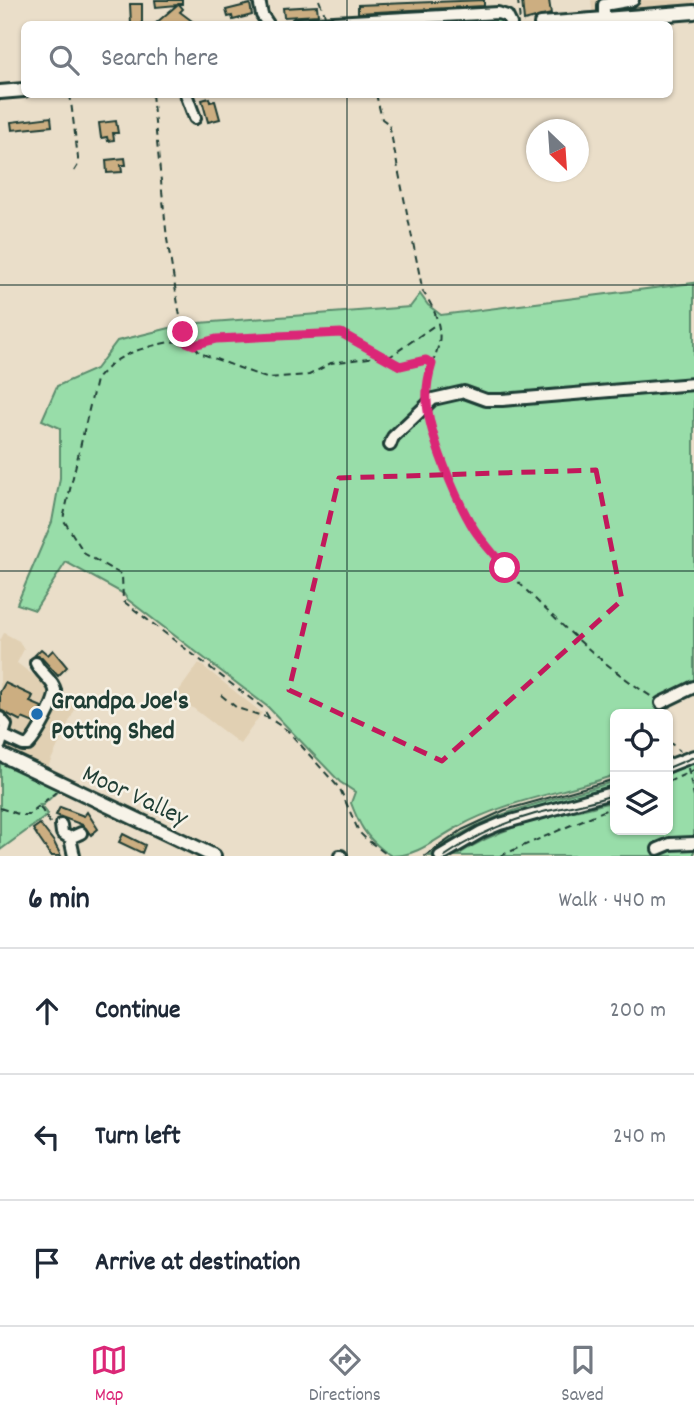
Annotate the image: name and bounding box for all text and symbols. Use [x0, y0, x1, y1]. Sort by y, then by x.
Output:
search box [21, 21, 673, 98]
icon: search [45, 41, 83, 79]
text: Search here [101, 41, 219, 78]
north arrow [526, 119, 589, 182]
route end [167, 316, 198, 347]
route start [489, 552, 520, 583]
place label: Grandpa Joe's Potting Shed [51, 684, 189, 751]
marker: Grandpa Joe's Potting Shed [29, 706, 45, 722]
map controls [610, 709, 673, 835]
button: locate [610, 709, 673, 772]
street label: Moor Valley [75, 757, 194, 838]
button: layers [610, 772, 673, 835]
text: 6 min [28, 880, 90, 923]
text: Walk · 440 m [559, 885, 666, 918]
icon: ahead [28, 992, 66, 1030]
text: Continue [95, 993, 180, 1030]
text: 200 m [610, 995, 666, 1028]
icon: left [28, 1118, 66, 1156]
text: Turn left [95, 1119, 181, 1156]
text: 240 m [613, 1121, 666, 1154]
icon: arrive [28, 1244, 66, 1282]
text: Arrive at destination [95, 1245, 300, 1282]
tab: Map [90, 1341, 128, 1410]
tab: Directions [309, 1341, 381, 1410]
tab: Saved [561, 1341, 604, 1410]

